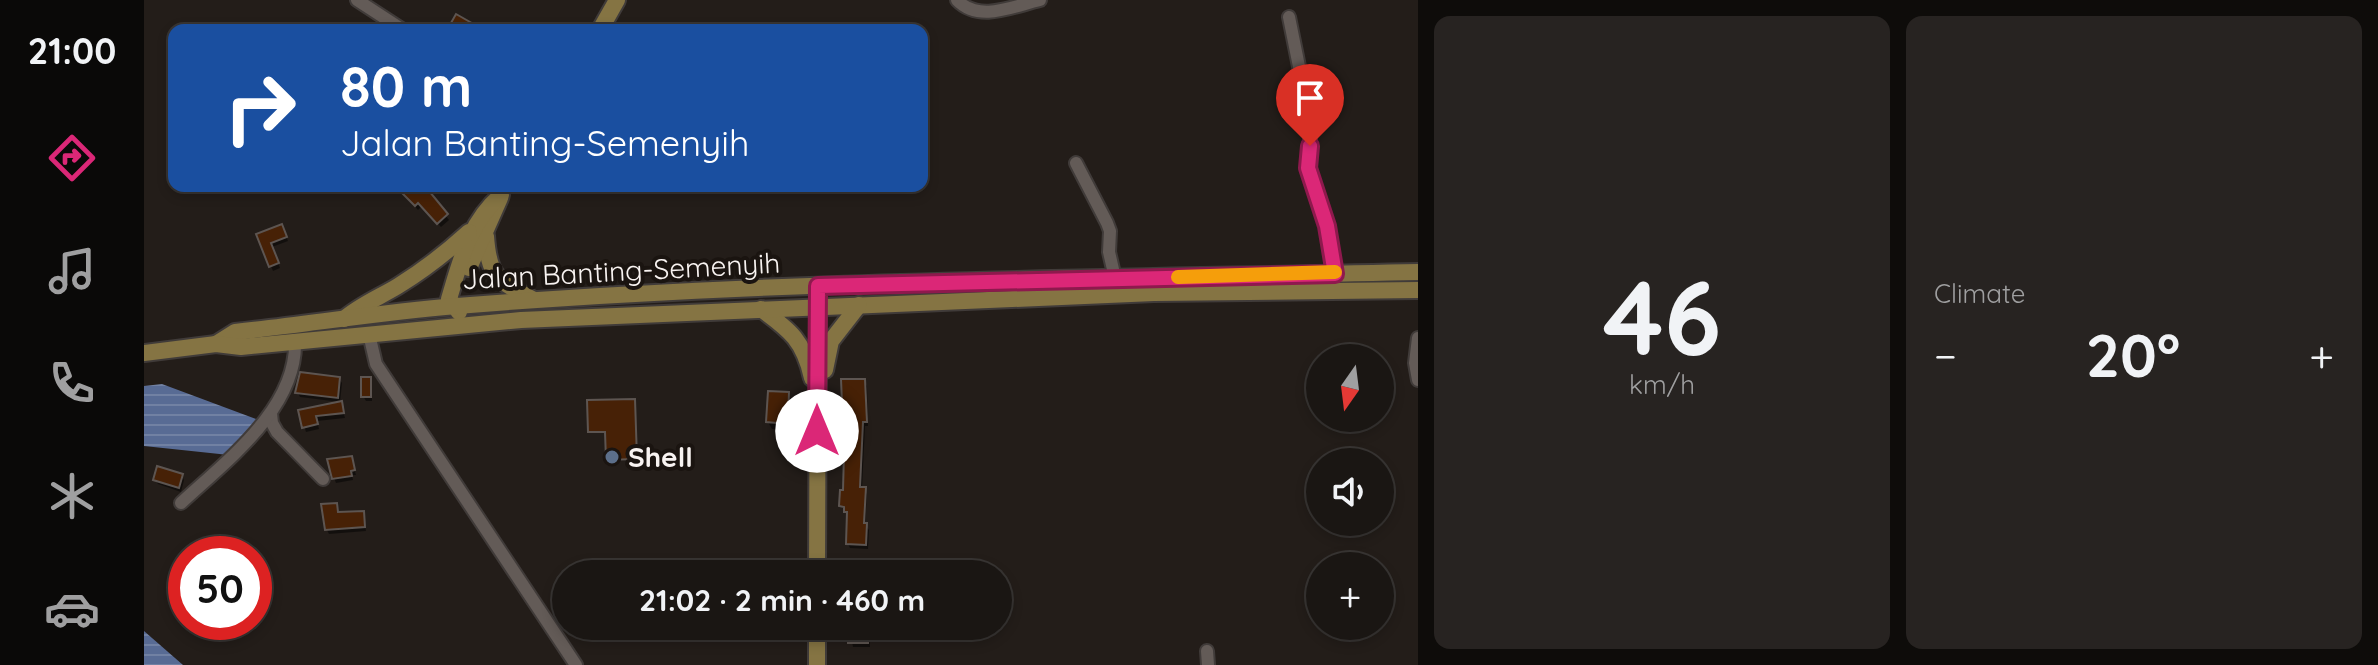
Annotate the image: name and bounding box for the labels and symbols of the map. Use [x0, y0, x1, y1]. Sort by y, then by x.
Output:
pin [1276, 64, 1344, 146]
street label: Jalan Banting-Semenyih [461, 245, 781, 296]
north arrow [1306, 344, 1394, 432]
position arrow [775, 389, 859, 473]
place label: Shell [628, 439, 693, 474]
marker: Shell [603, 448, 621, 466]
speed limit sign: 50 [168, 536, 272, 640]

